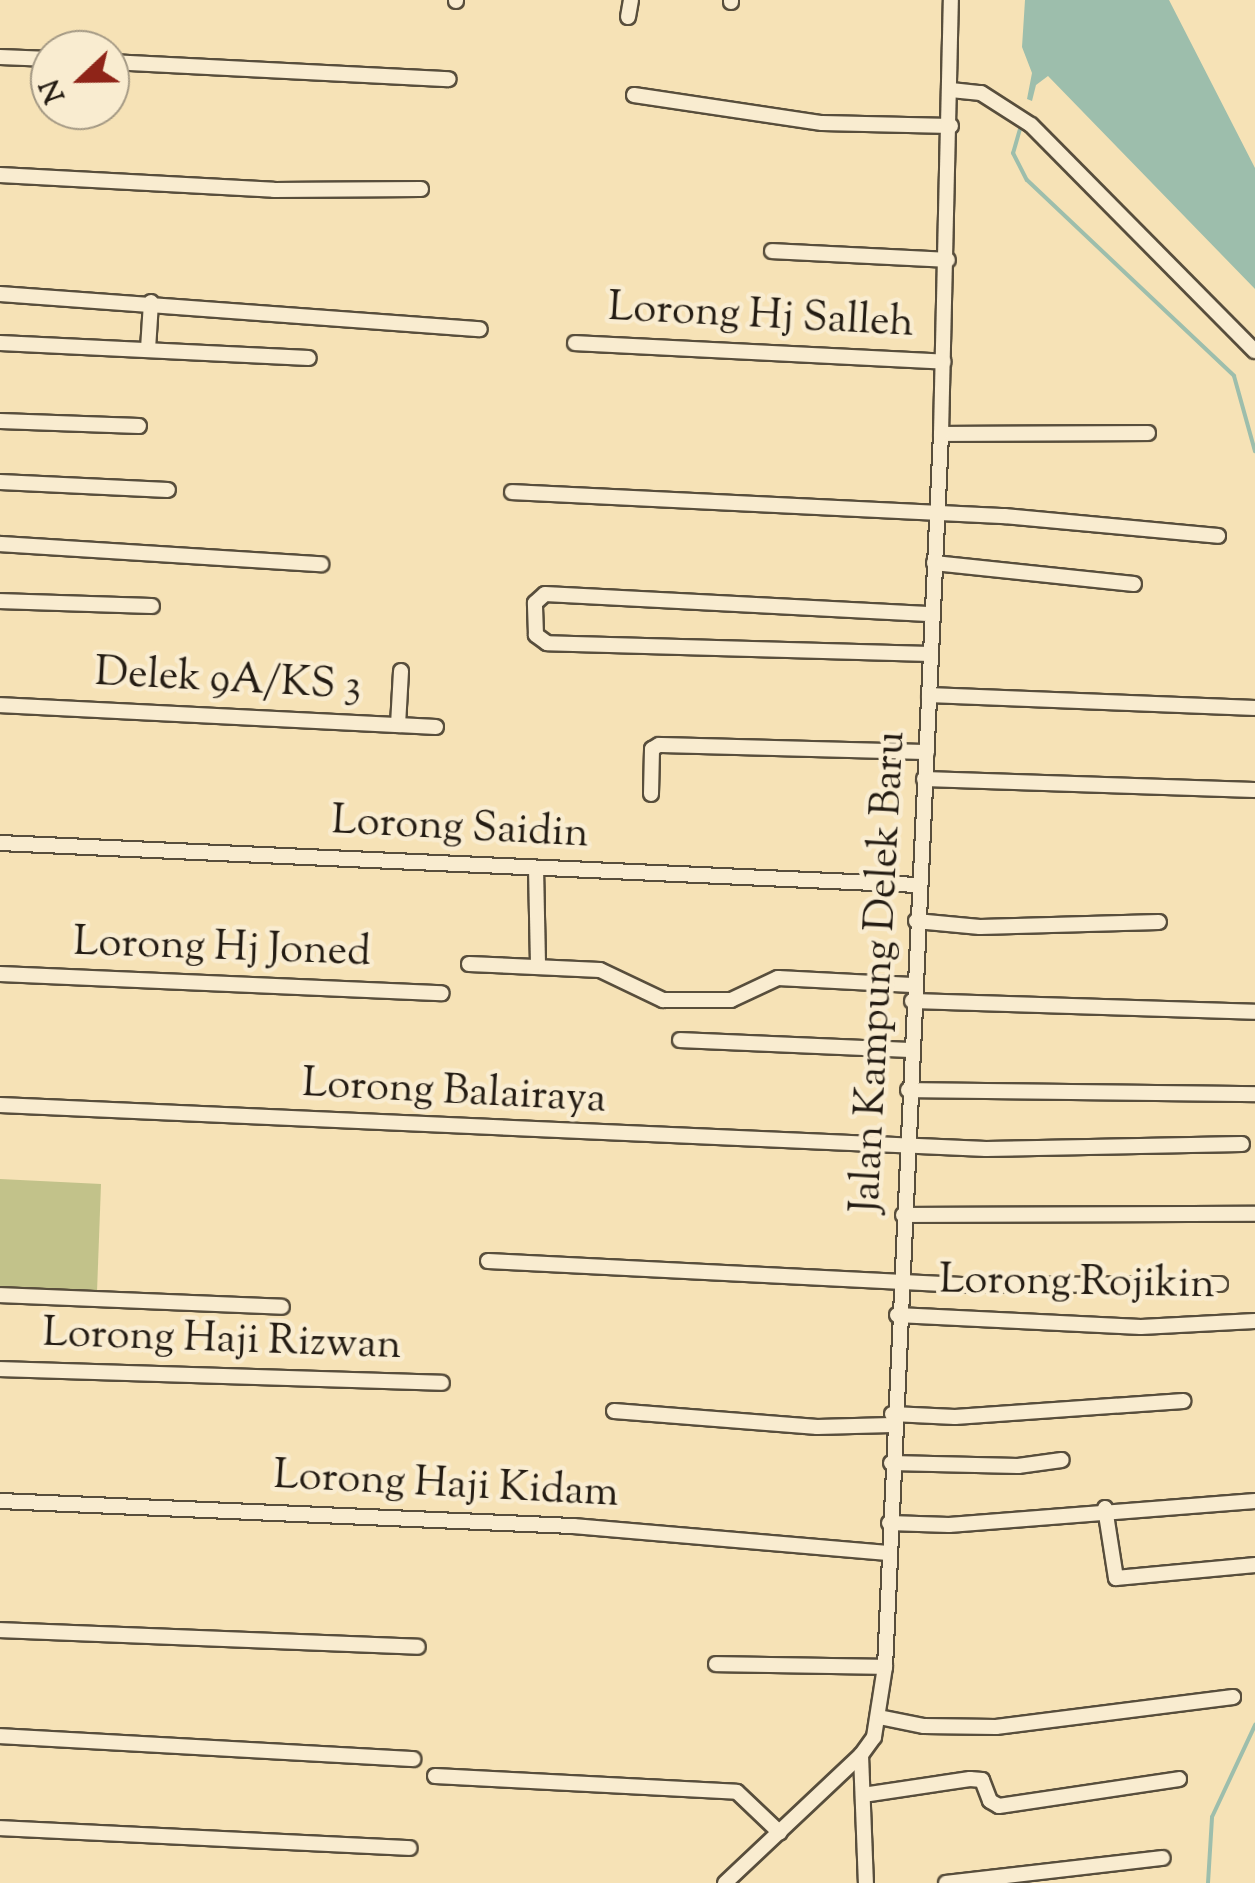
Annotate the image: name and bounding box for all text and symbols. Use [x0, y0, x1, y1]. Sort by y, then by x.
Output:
north arrow [30, 30, 130, 130]
text: N [31, 73, 77, 108]
street label: Lorong Hj Salleh [607, 284, 915, 350]
street label: Delek 9A/KS 3 [94, 649, 362, 713]
street label: Jalan Kampung Delek Baru [842, 730, 918, 1214]
street label: Lorong Saidin [330, 797, 590, 861]
street label: Lorong Hj Joned [72, 919, 372, 979]
street label: Lorong Balairaya [301, 1060, 607, 1126]
street label: Lorong Rojikin [939, 1256, 1215, 1312]
street label: Lorong Haji Rizwan [42, 1310, 402, 1372]
street label: Lorong Haji Kidam [272, 1452, 620, 1520]

